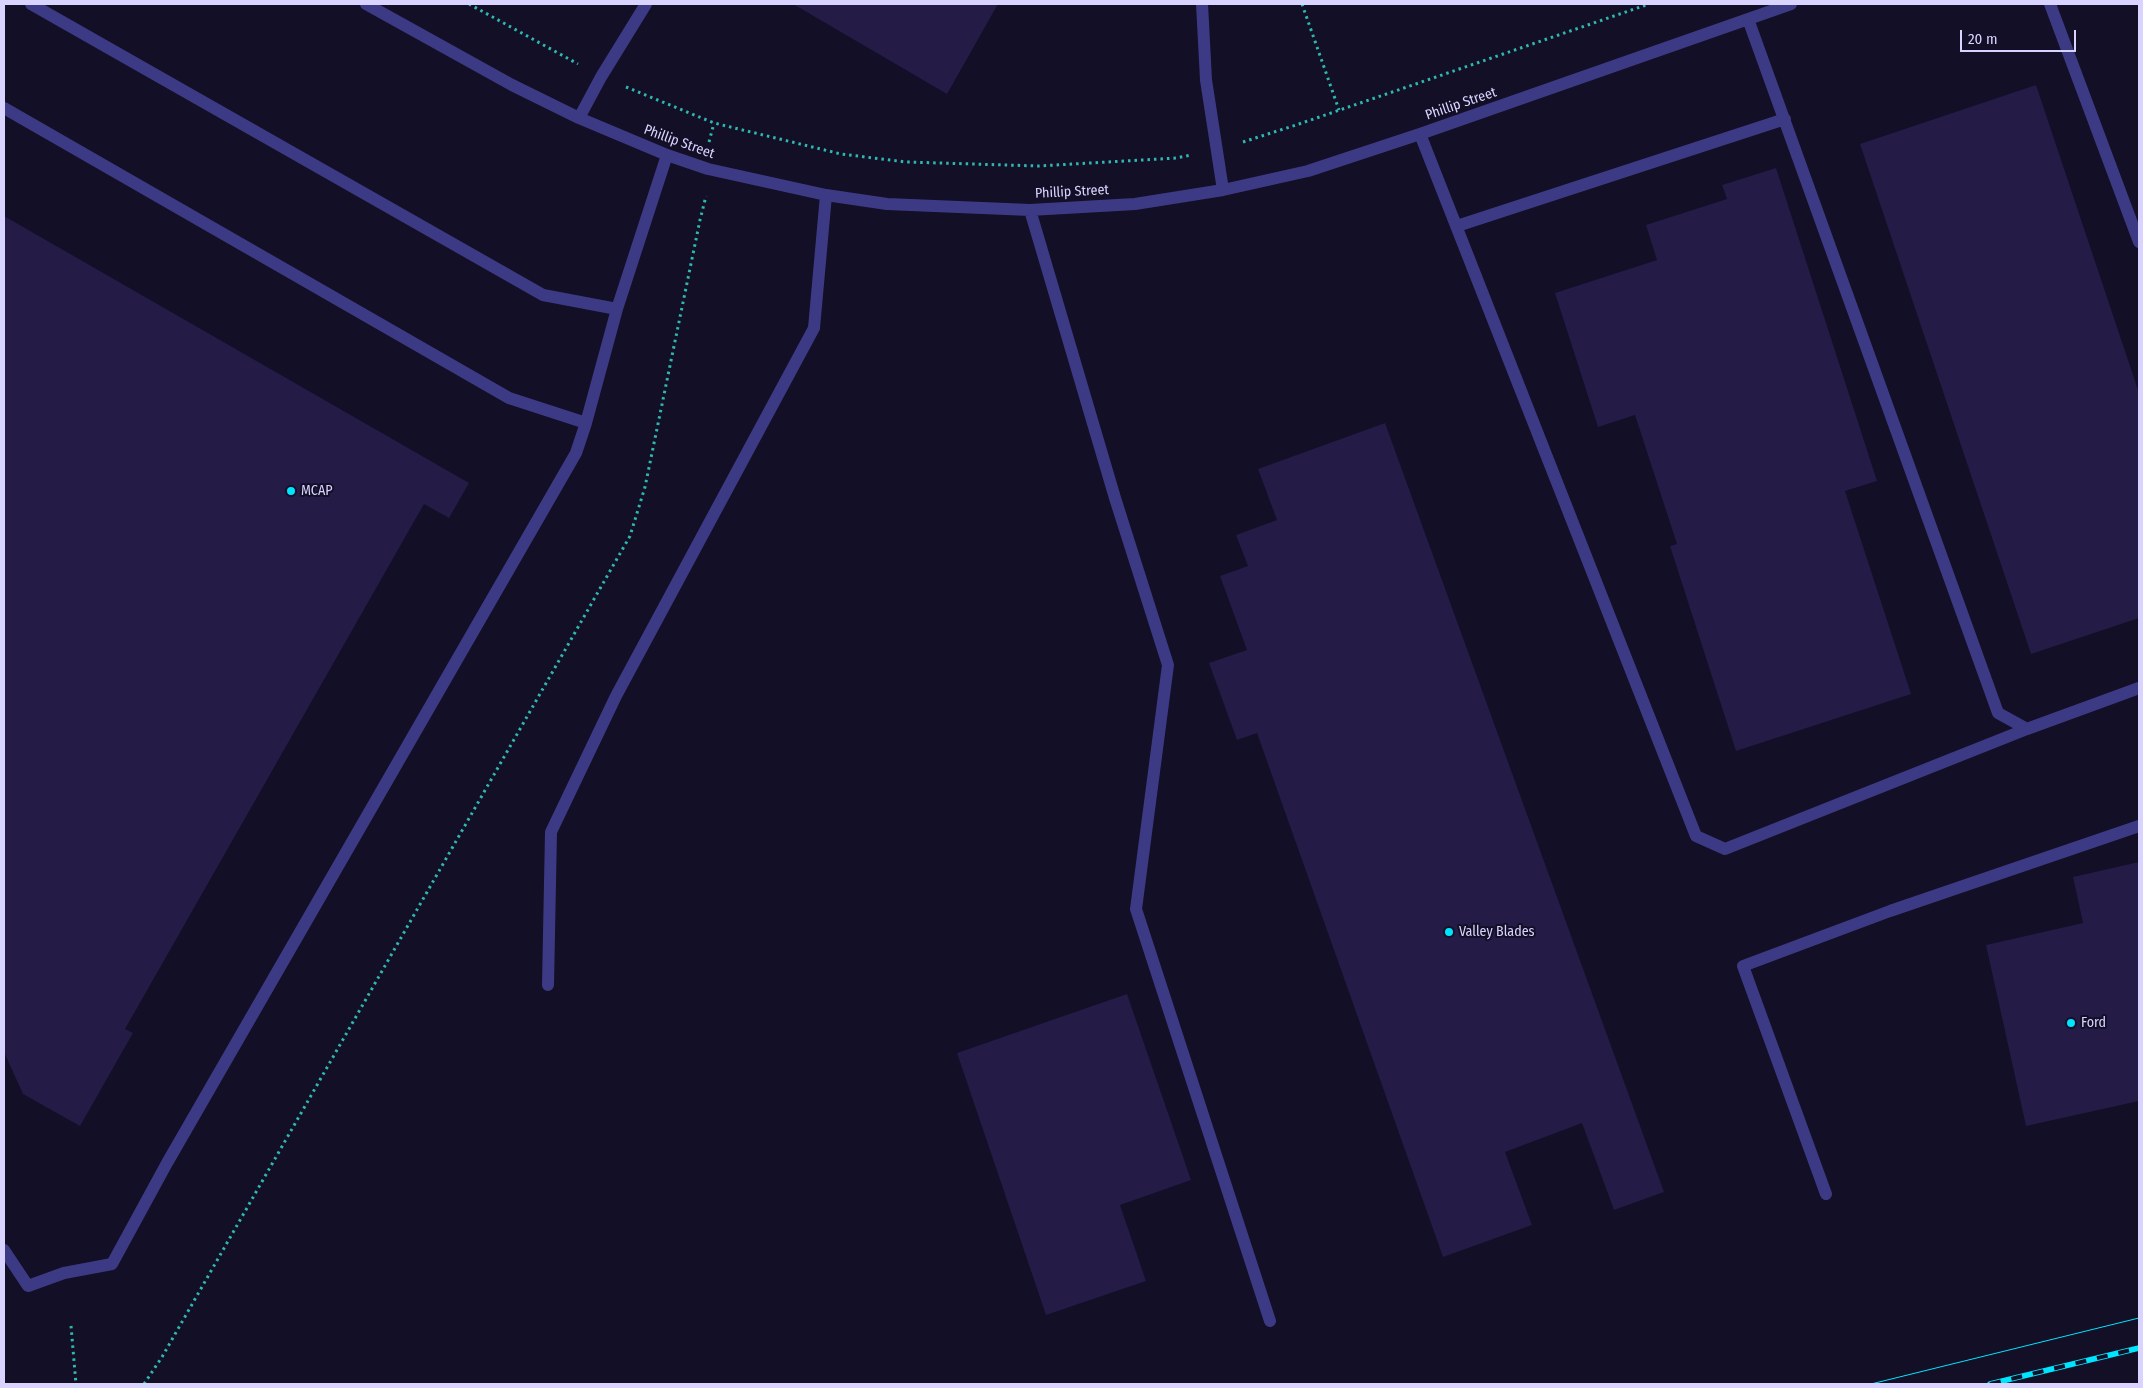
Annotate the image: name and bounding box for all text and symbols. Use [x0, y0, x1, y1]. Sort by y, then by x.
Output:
scale bar [1963, 20, 2079, 52]
text: 20 m [1968, 30, 1998, 48]
street label: Phillip Street [1423, 84, 1499, 124]
street label: Phillip Street [641, 121, 717, 163]
street label: Phillip Street [1035, 182, 1109, 202]
place label: MCAP [301, 483, 333, 499]
marker: MCAP [285, 485, 297, 497]
place label: Valley Blades [1459, 924, 1535, 940]
marker: Valley Blades [1443, 926, 1455, 938]
place label: Ford [2081, 1015, 2106, 1031]
marker: Ford [2065, 1017, 2077, 1029]

